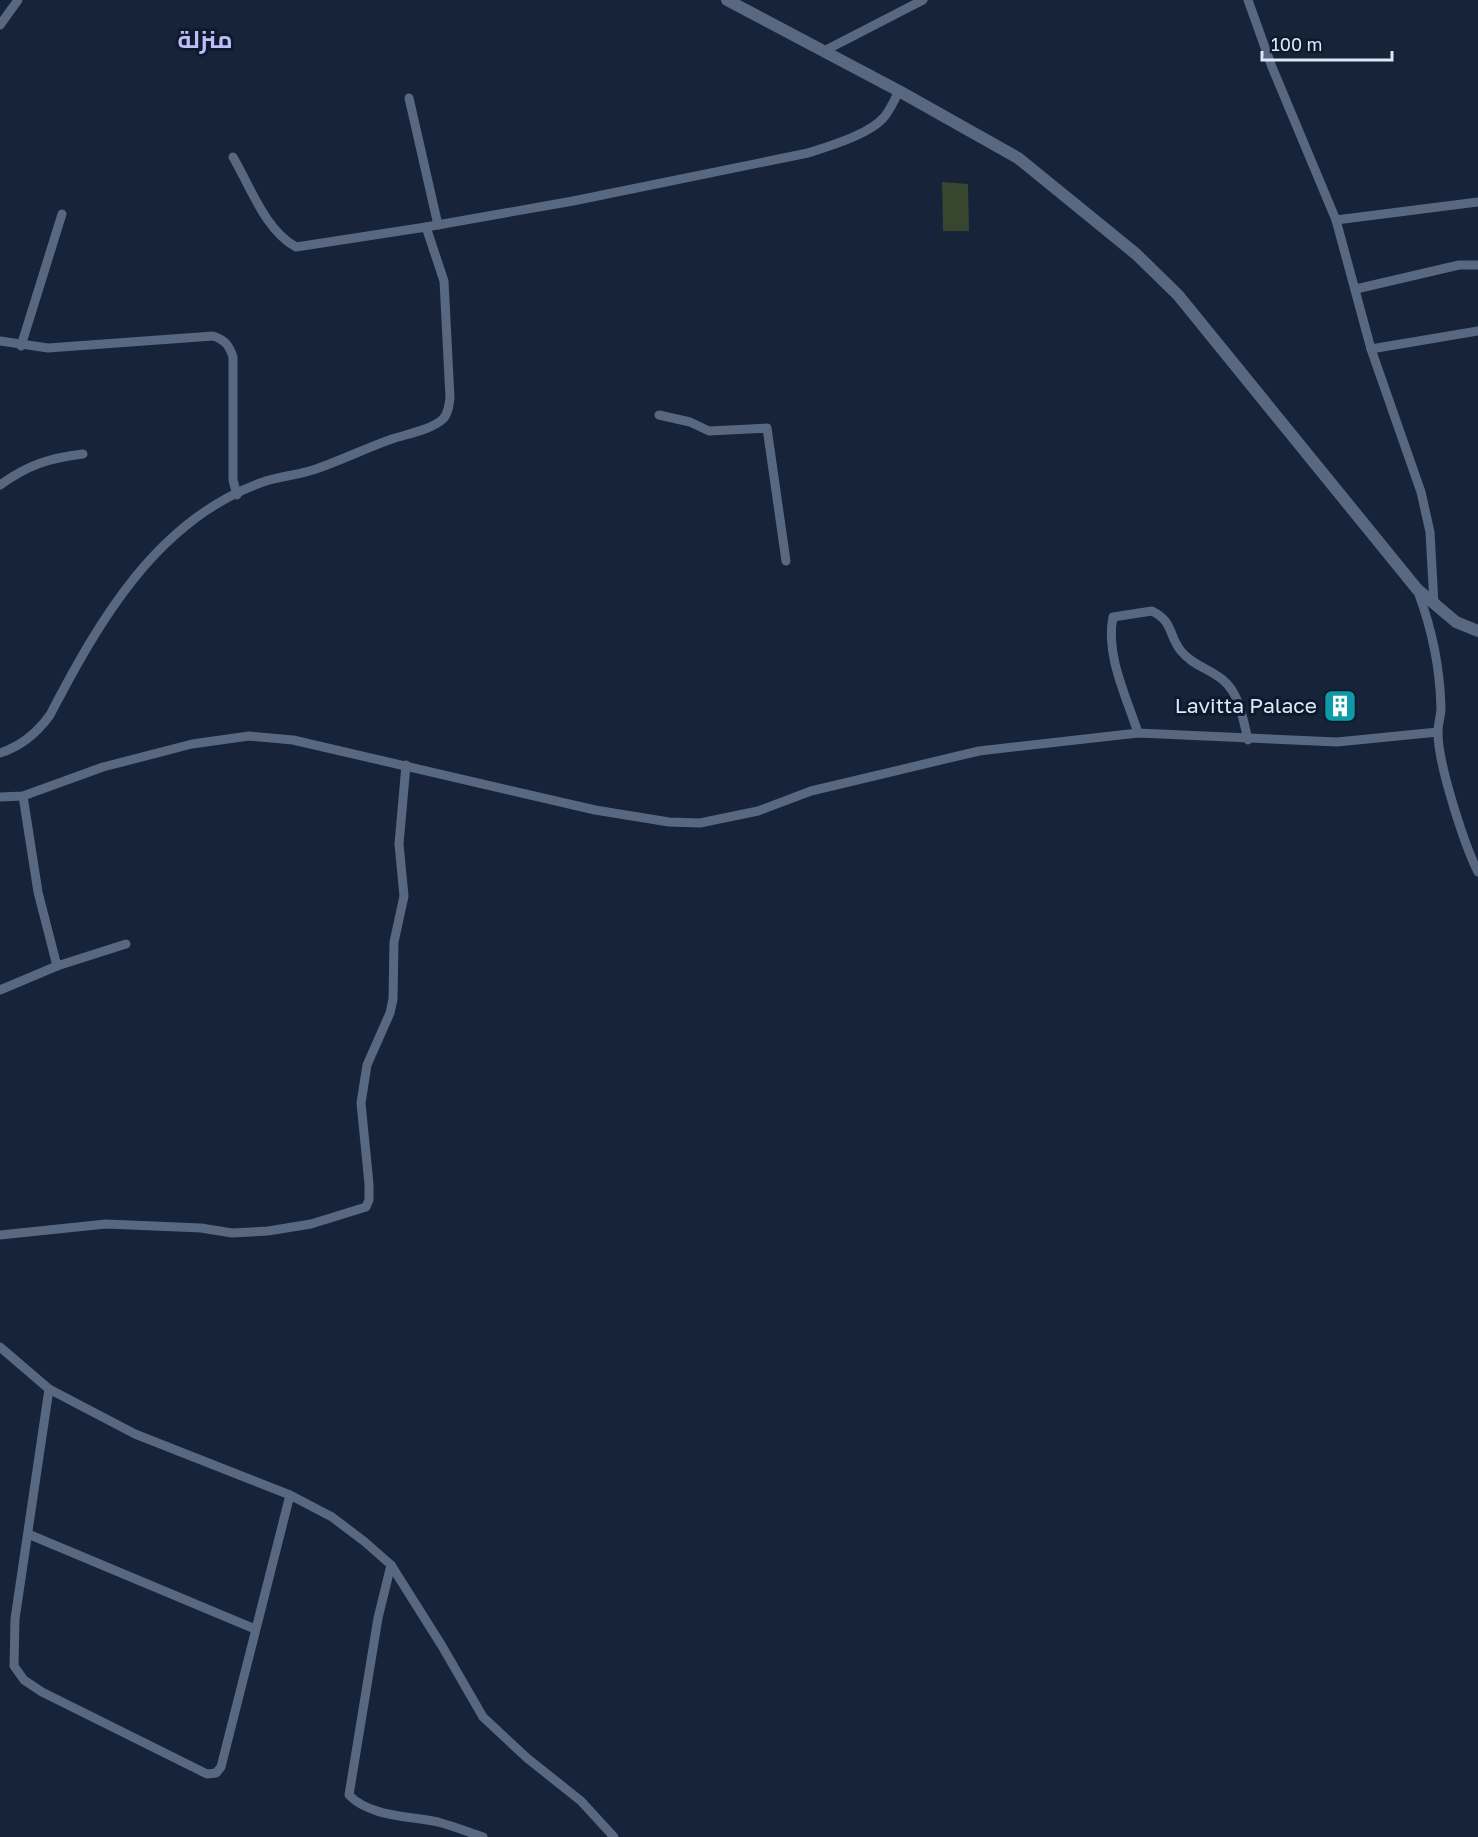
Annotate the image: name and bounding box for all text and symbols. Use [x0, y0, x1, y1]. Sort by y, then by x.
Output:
district label: منزلة [177, 24, 233, 54]
scale bar [1262, 24, 1392, 62]
text: 100 m [1271, 33, 1322, 55]
building icon: Lavitta Palace [1322, 688, 1358, 724]
place label: Lavitta Palace [1175, 692, 1317, 718]

